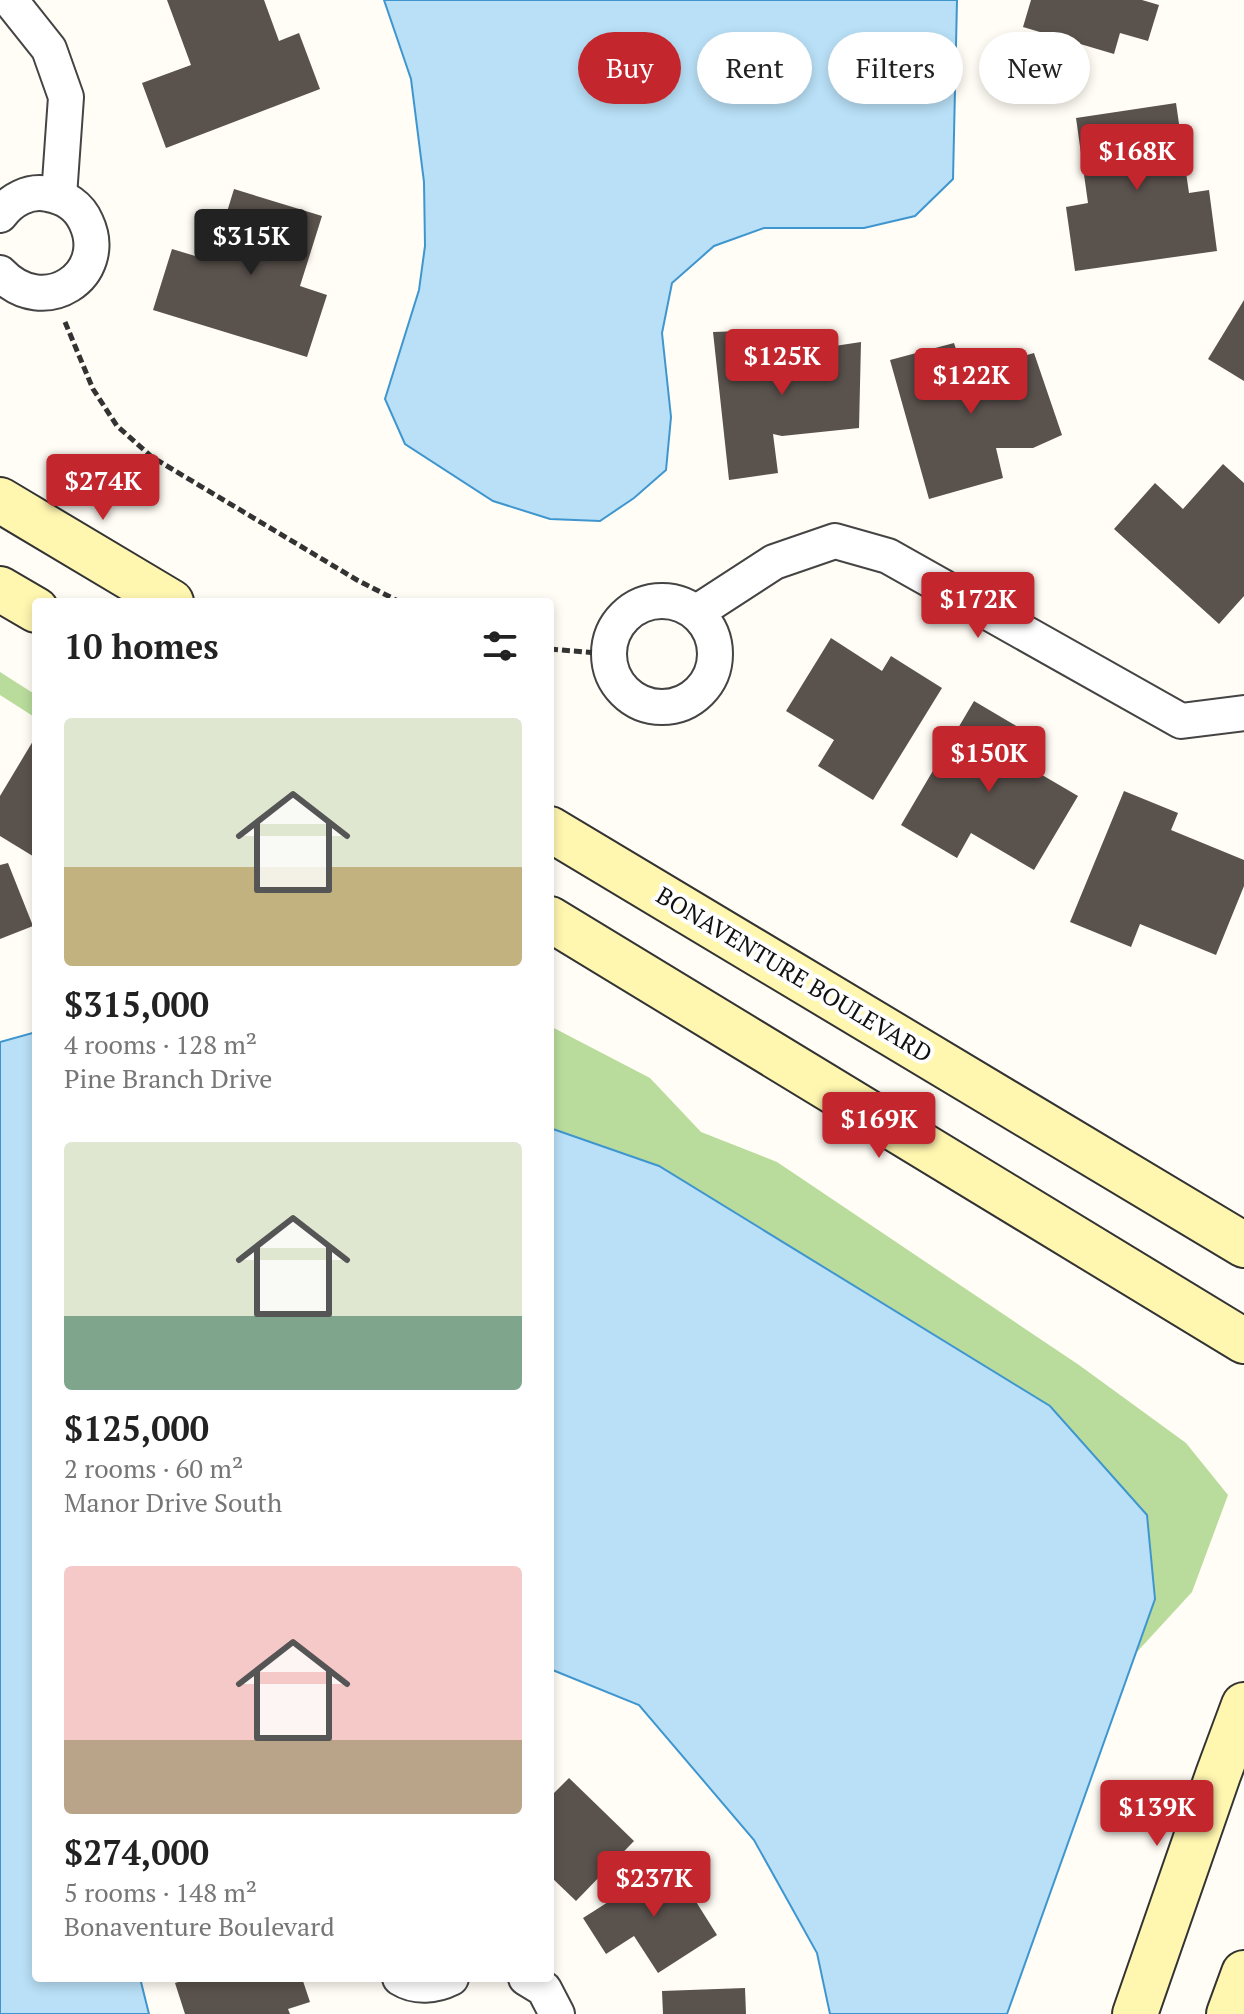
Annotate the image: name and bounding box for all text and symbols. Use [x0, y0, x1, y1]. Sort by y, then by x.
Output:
chip: Buy [578, 32, 681, 104]
chip: Rent [697, 32, 812, 104]
chip: Filters [828, 32, 963, 104]
chip: New [979, 32, 1090, 104]
pin: $168K [1081, 124, 1193, 192]
text: $168K [1098, 133, 1176, 167]
pin: $315K [195, 209, 307, 277]
text: $315K [212, 218, 290, 252]
pin: $125K [726, 329, 838, 397]
text: $125K [743, 338, 821, 372]
pin: $122K [915, 348, 1027, 416]
text: $122K [932, 357, 1010, 391]
pin: $274K [47, 454, 159, 522]
text: $274K [64, 463, 142, 497]
pin: $172K [922, 572, 1034, 640]
text: $172K [939, 581, 1017, 615]
text: 10 homes [64, 624, 219, 669]
icon: filters [478, 624, 522, 668]
pin: $150K [933, 726, 1045, 794]
text: $150K [950, 735, 1028, 769]
icon: home [221, 770, 365, 914]
street label: BONAVENTURE BOULEVARD [651, 879, 938, 1069]
text: $315,000 [64, 982, 209, 1027]
text: 4 rooms · 128 m² [64, 1027, 257, 1061]
text: Pine Branch Drive [64, 1061, 272, 1095]
pin: $169K [823, 1092, 935, 1160]
text: $169K [840, 1101, 918, 1135]
icon: home [221, 1194, 365, 1338]
text: $125,000 [64, 1406, 209, 1451]
text: 2 rooms · 60 m² [64, 1451, 243, 1485]
text: Manor Drive South [64, 1485, 282, 1519]
icon: home [221, 1618, 365, 1762]
pin: $139K [1101, 1780, 1213, 1848]
text: $139K [1118, 1789, 1196, 1823]
text: $274,000 [64, 1830, 209, 1875]
pin: $237K [598, 1851, 710, 1919]
text: $237K [615, 1860, 693, 1894]
text: 5 rooms · 148 m² [64, 1875, 257, 1909]
text: Bonaventure Boulevard [64, 1909, 335, 1943]

